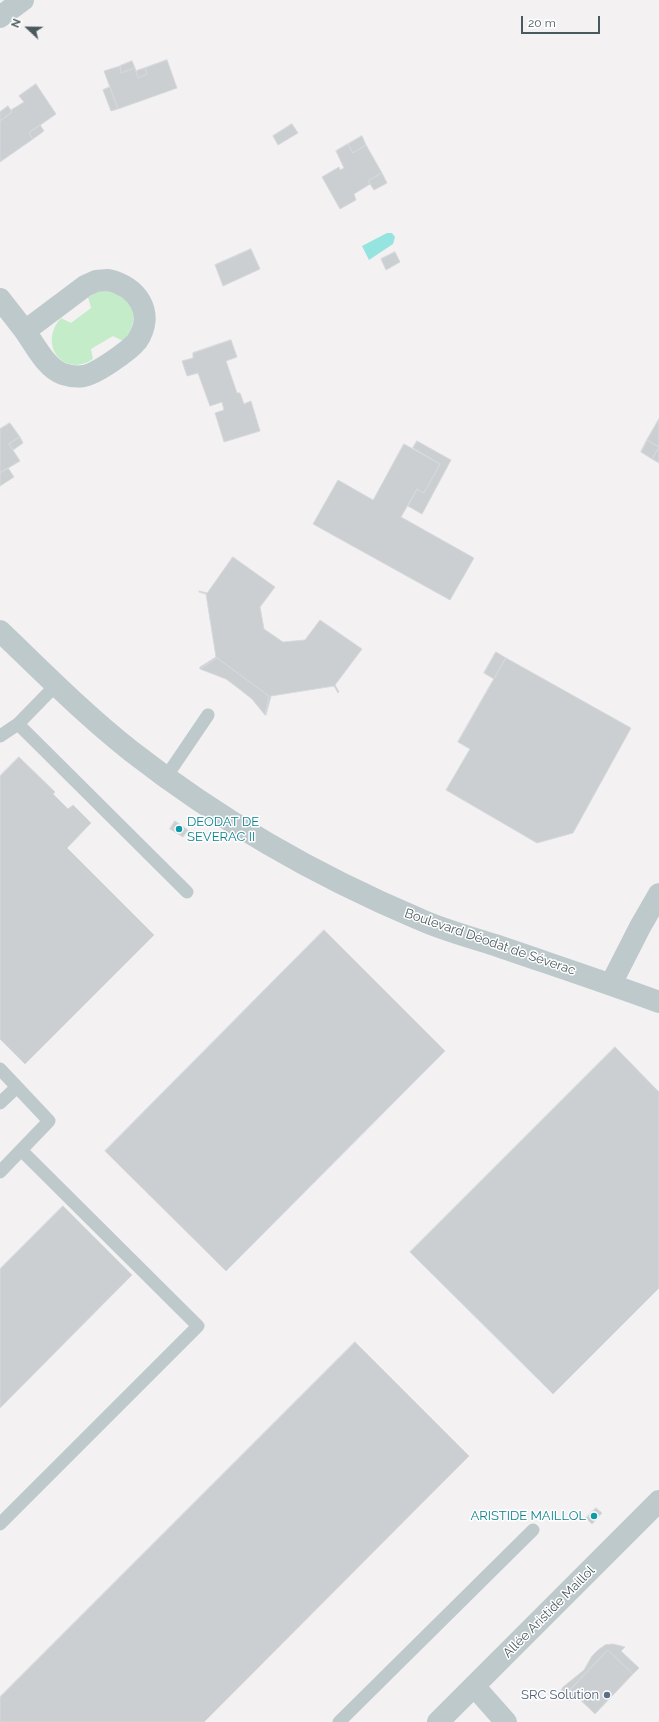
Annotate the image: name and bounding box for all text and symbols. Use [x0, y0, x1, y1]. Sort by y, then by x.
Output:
north arrow [8, 8, 48, 48]
scale bar [523, 8, 602, 34]
text: 20 m [528, 16, 556, 30]
text: N [9, 17, 24, 30]
place label: DEODAT DE SEVERAC II [187, 814, 259, 845]
marker: DEODAT DE SEVERAC II [174, 824, 184, 834]
street label: Boulevard Déodat de Séverac [403, 905, 577, 979]
place label: ARISTIDE MAILLOL [470, 1508, 586, 1524]
marker: ARISTIDE MAILLOL [589, 1511, 599, 1521]
street label: Allée Aristide Maillol [500, 1563, 598, 1661]
place label: SRC Solution [521, 1687, 599, 1703]
marker: SRC Solution [602, 1690, 612, 1700]

